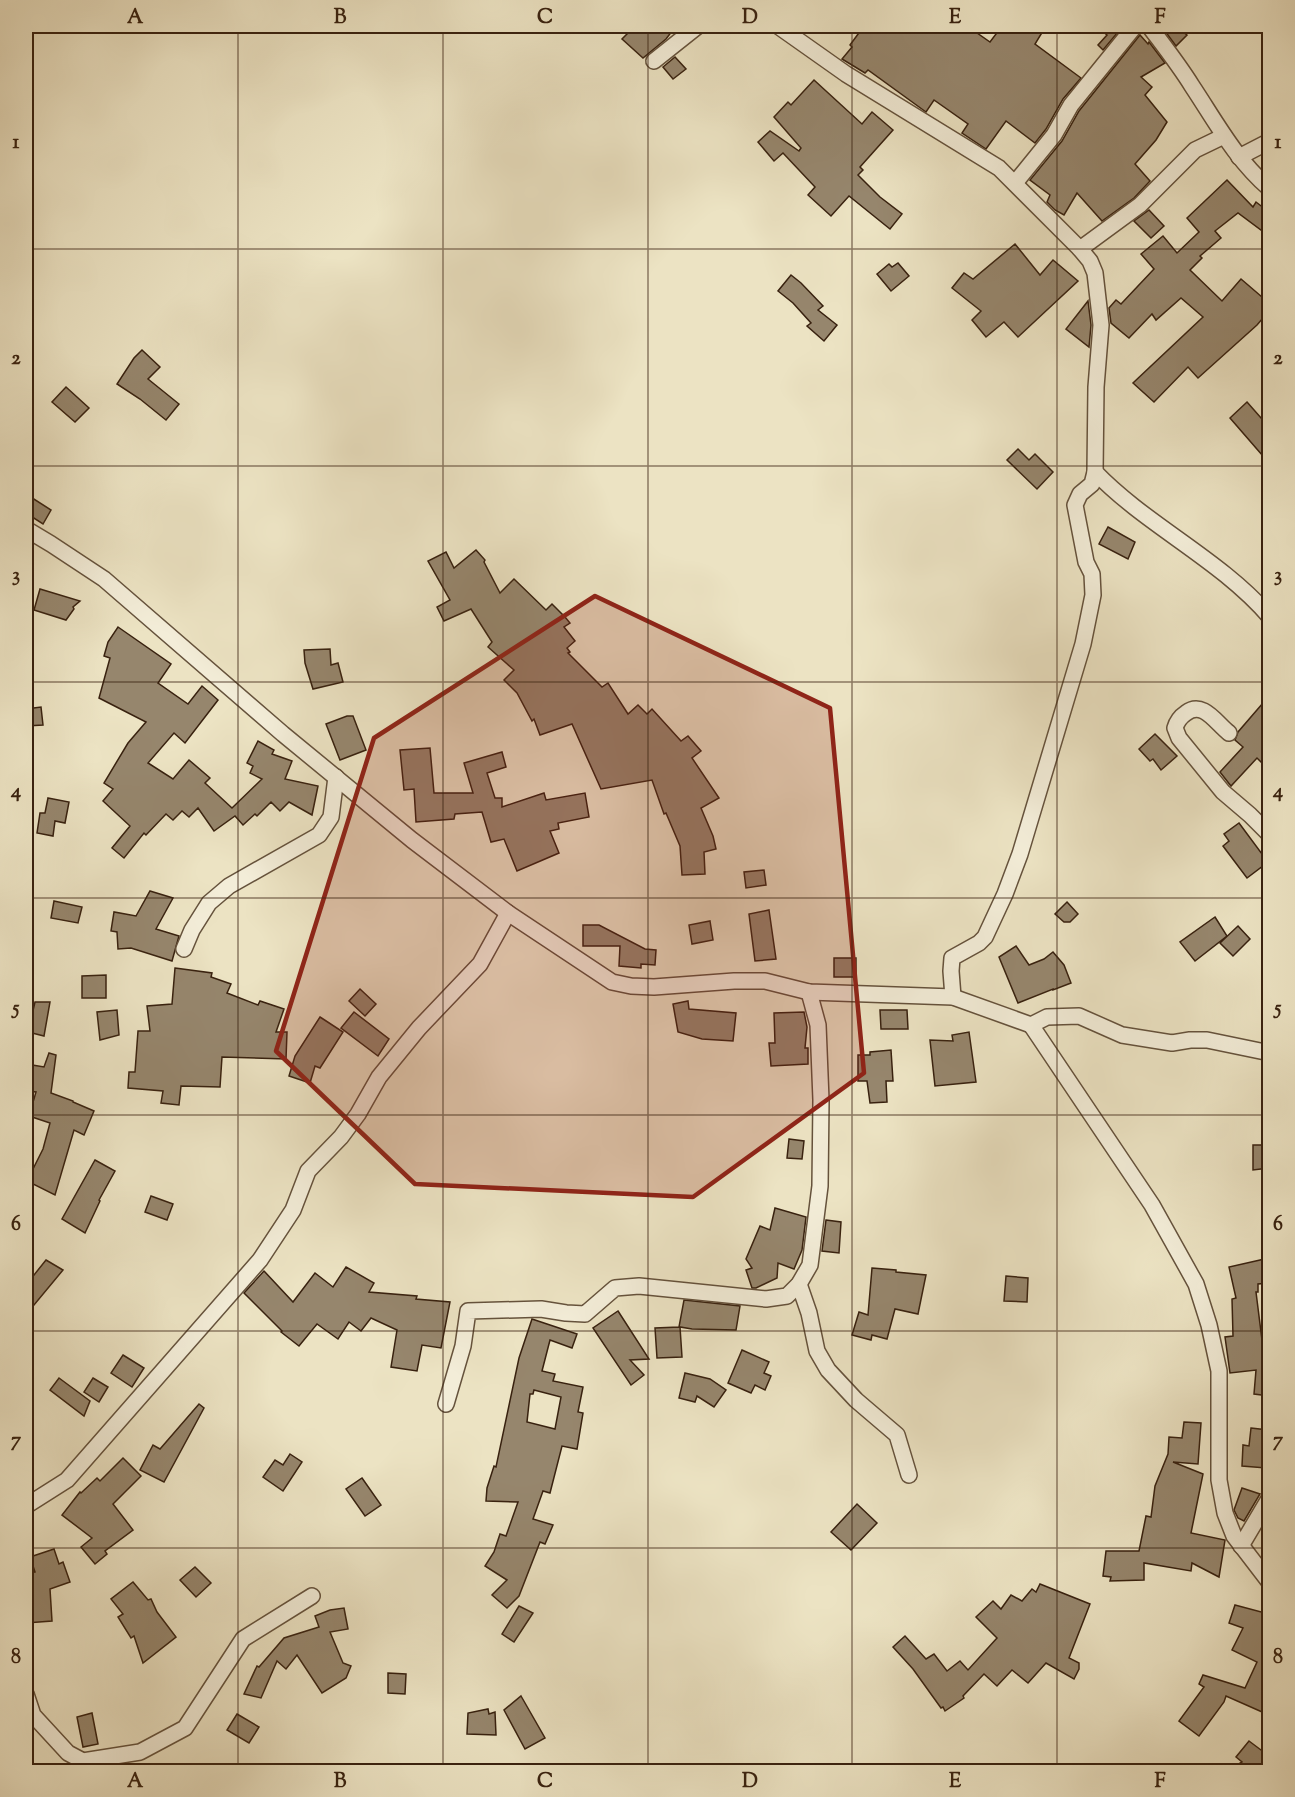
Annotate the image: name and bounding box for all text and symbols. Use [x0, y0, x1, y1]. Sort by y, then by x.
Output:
text: A [127, 4, 144, 33]
text: B [334, 4, 347, 33]
text: C [537, 4, 553, 33]
text: D [742, 4, 758, 33]
text: E [949, 4, 962, 33]
text: F [1154, 4, 1166, 33]
text: 1 [13, 129, 20, 158]
text: 1 [1275, 129, 1282, 158]
text: 2 [11, 345, 21, 374]
text: 2 [1273, 345, 1283, 374]
text: 3 [12, 562, 20, 591]
text: 3 [1274, 562, 1282, 591]
text: 4 [10, 778, 21, 807]
text: 4 [1272, 778, 1283, 807]
text: 5 [11, 995, 20, 1024]
text: 5 [1273, 995, 1282, 1024]
text: 6 [11, 1211, 21, 1240]
text: 6 [1273, 1211, 1283, 1240]
text: 7 [11, 1427, 22, 1456]
text: 7 [1273, 1427, 1284, 1456]
text: 8 [11, 1644, 21, 1673]
text: 8 [1273, 1644, 1283, 1673]
text: A [127, 1768, 144, 1797]
text: B [334, 1768, 347, 1797]
text: C [537, 1768, 553, 1797]
text: D [742, 1768, 758, 1797]
text: E [949, 1768, 962, 1797]
text: F [1154, 1768, 1166, 1797]

